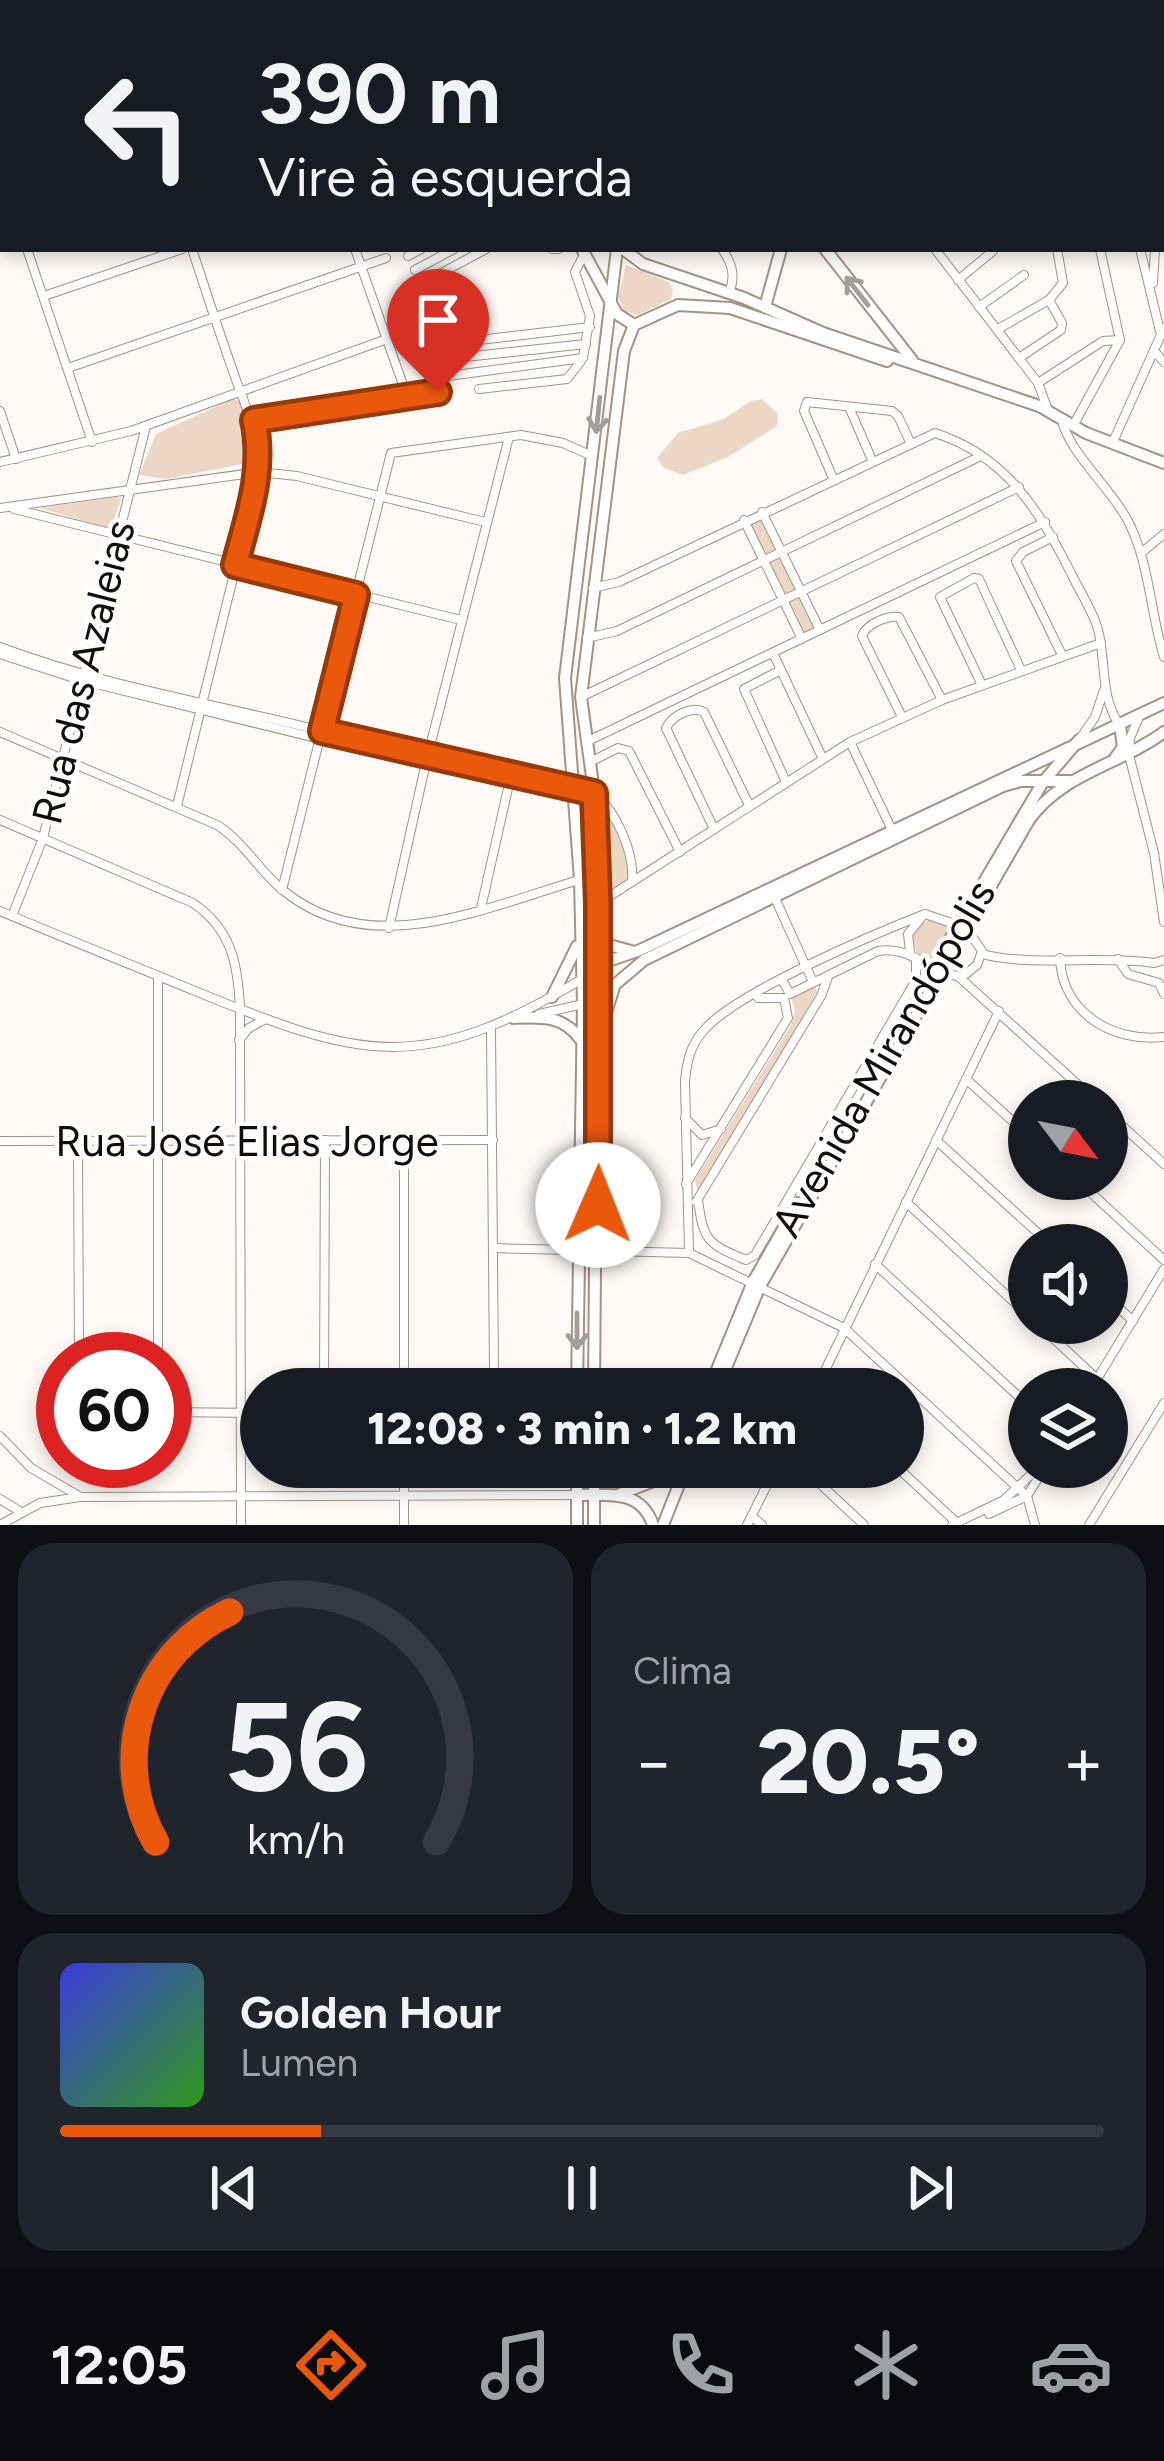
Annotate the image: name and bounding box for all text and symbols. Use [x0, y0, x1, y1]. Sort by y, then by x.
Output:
text: 390 m [258, 43, 501, 144]
icon: left [60, 48, 216, 204]
text: Vire à esquerda [258, 145, 633, 210]
pin [387, 269, 489, 392]
one-way arrow [844, 276, 871, 308]
icon: arrive [405, 287, 471, 353]
one-way arrow [586, 394, 609, 433]
street label: Rua das Azaleias [21, 515, 146, 829]
street label: Avenida Mirandópolis [761, 871, 1006, 1245]
north arrow [1008, 1080, 1128, 1200]
map controls [1008, 1080, 1128, 1488]
street label: Rua José Elias Jorge [55, 1116, 439, 1167]
position arrow [535, 1142, 661, 1268]
button: sound [1008, 1224, 1128, 1344]
one-way arrow [566, 1311, 588, 1350]
speed limit sign: 60 [36, 1332, 192, 1488]
button: layers [1008, 1368, 1128, 1488]
text: 12:08 · 3 min · 1.2 km [367, 1401, 797, 1455]
text: Clima [633, 1647, 732, 1694]
text: 56 [223, 1672, 368, 1822]
text: 20.5° [757, 1707, 980, 1816]
text: − [633, 1722, 674, 1802]
text: + [1063, 1722, 1104, 1802]
text: km/h [247, 1813, 344, 1865]
text: Golden Hour [240, 1985, 501, 2039]
text: Lumen [240, 2039, 358, 2086]
icon: previous [201, 2155, 267, 2221]
icon: pause [549, 2155, 615, 2221]
icon: next [897, 2155, 963, 2221]
icon: directions [289, 2323, 373, 2407]
icon: music [474, 2323, 558, 2407]
icon: phone [659, 2323, 743, 2407]
icon: climate [844, 2323, 928, 2407]
icon: car [1029, 2323, 1113, 2407]
text: 12:05 [51, 2333, 187, 2398]

